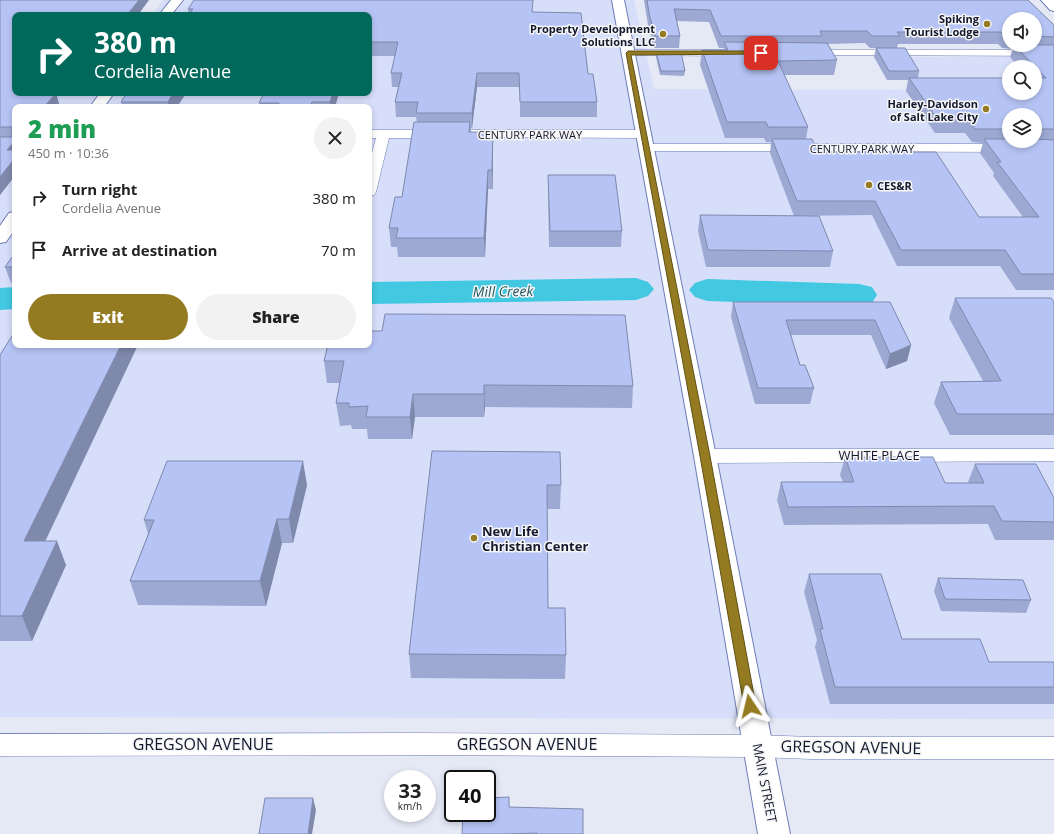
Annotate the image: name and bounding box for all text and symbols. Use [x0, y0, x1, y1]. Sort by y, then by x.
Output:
place label: Spiking Tourist Lodge [904, 11, 980, 39]
map controls [1002, 12, 1042, 148]
button: sound [1002, 12, 1042, 52]
marker: Spiking Tourist Lodge [982, 19, 992, 29]
place label: Property Development Solutions LLC [530, 21, 655, 49]
text: 380 m [94, 23, 177, 61]
icon: right [28, 28, 80, 80]
marker: Property Development Solutions LLC [658, 29, 668, 39]
pin [744, 36, 778, 70]
icon: arrive [750, 42, 772, 64]
text: Cordelia Avenue [94, 59, 231, 83]
button: search [1002, 60, 1042, 100]
place label: Harley-Davidson of Salt Lake City [887, 96, 979, 124]
marker: Harley-Davidson of Salt Lake City [981, 104, 991, 114]
button: layers [1002, 108, 1042, 148]
text: 2 min [28, 112, 96, 145]
button: close [314, 117, 356, 159]
street label: CENTURY PARK WAY [478, 127, 583, 142]
street label: CENTURY PARK WAY [810, 141, 915, 156]
text: 450 m · 10:36 [28, 144, 109, 162]
place label: CES&R [877, 178, 912, 193]
text: Turn right [62, 179, 137, 199]
marker: CES&R [864, 180, 874, 190]
icon: right [28, 187, 50, 209]
text: 380 m [312, 188, 356, 208]
text: Cordelia Avenue [62, 199, 161, 217]
icon: arrive [28, 239, 50, 261]
text: Arrive at destination [62, 240, 217, 260]
text: 70 m [321, 240, 356, 260]
water label: Mill Creek [473, 281, 535, 301]
button: Exit [28, 294, 188, 340]
button: Share [196, 294, 356, 340]
street label: WHITE PLACE [838, 446, 920, 464]
place label: New Life Christian Center [482, 522, 588, 555]
marker: New Life Christian Center [469, 533, 479, 543]
position arrow [729, 685, 771, 727]
street label: GREGSON AVENUE [133, 733, 273, 755]
street label: GREGSON AVENUE [457, 733, 597, 755]
street label: GREGSON AVENUE [781, 735, 921, 759]
street label: MAIN STREET [748, 742, 782, 825]
speed limit sign: 40 [444, 770, 496, 822]
text: 33 [399, 777, 421, 804]
text: km/h [398, 799, 422, 813]

